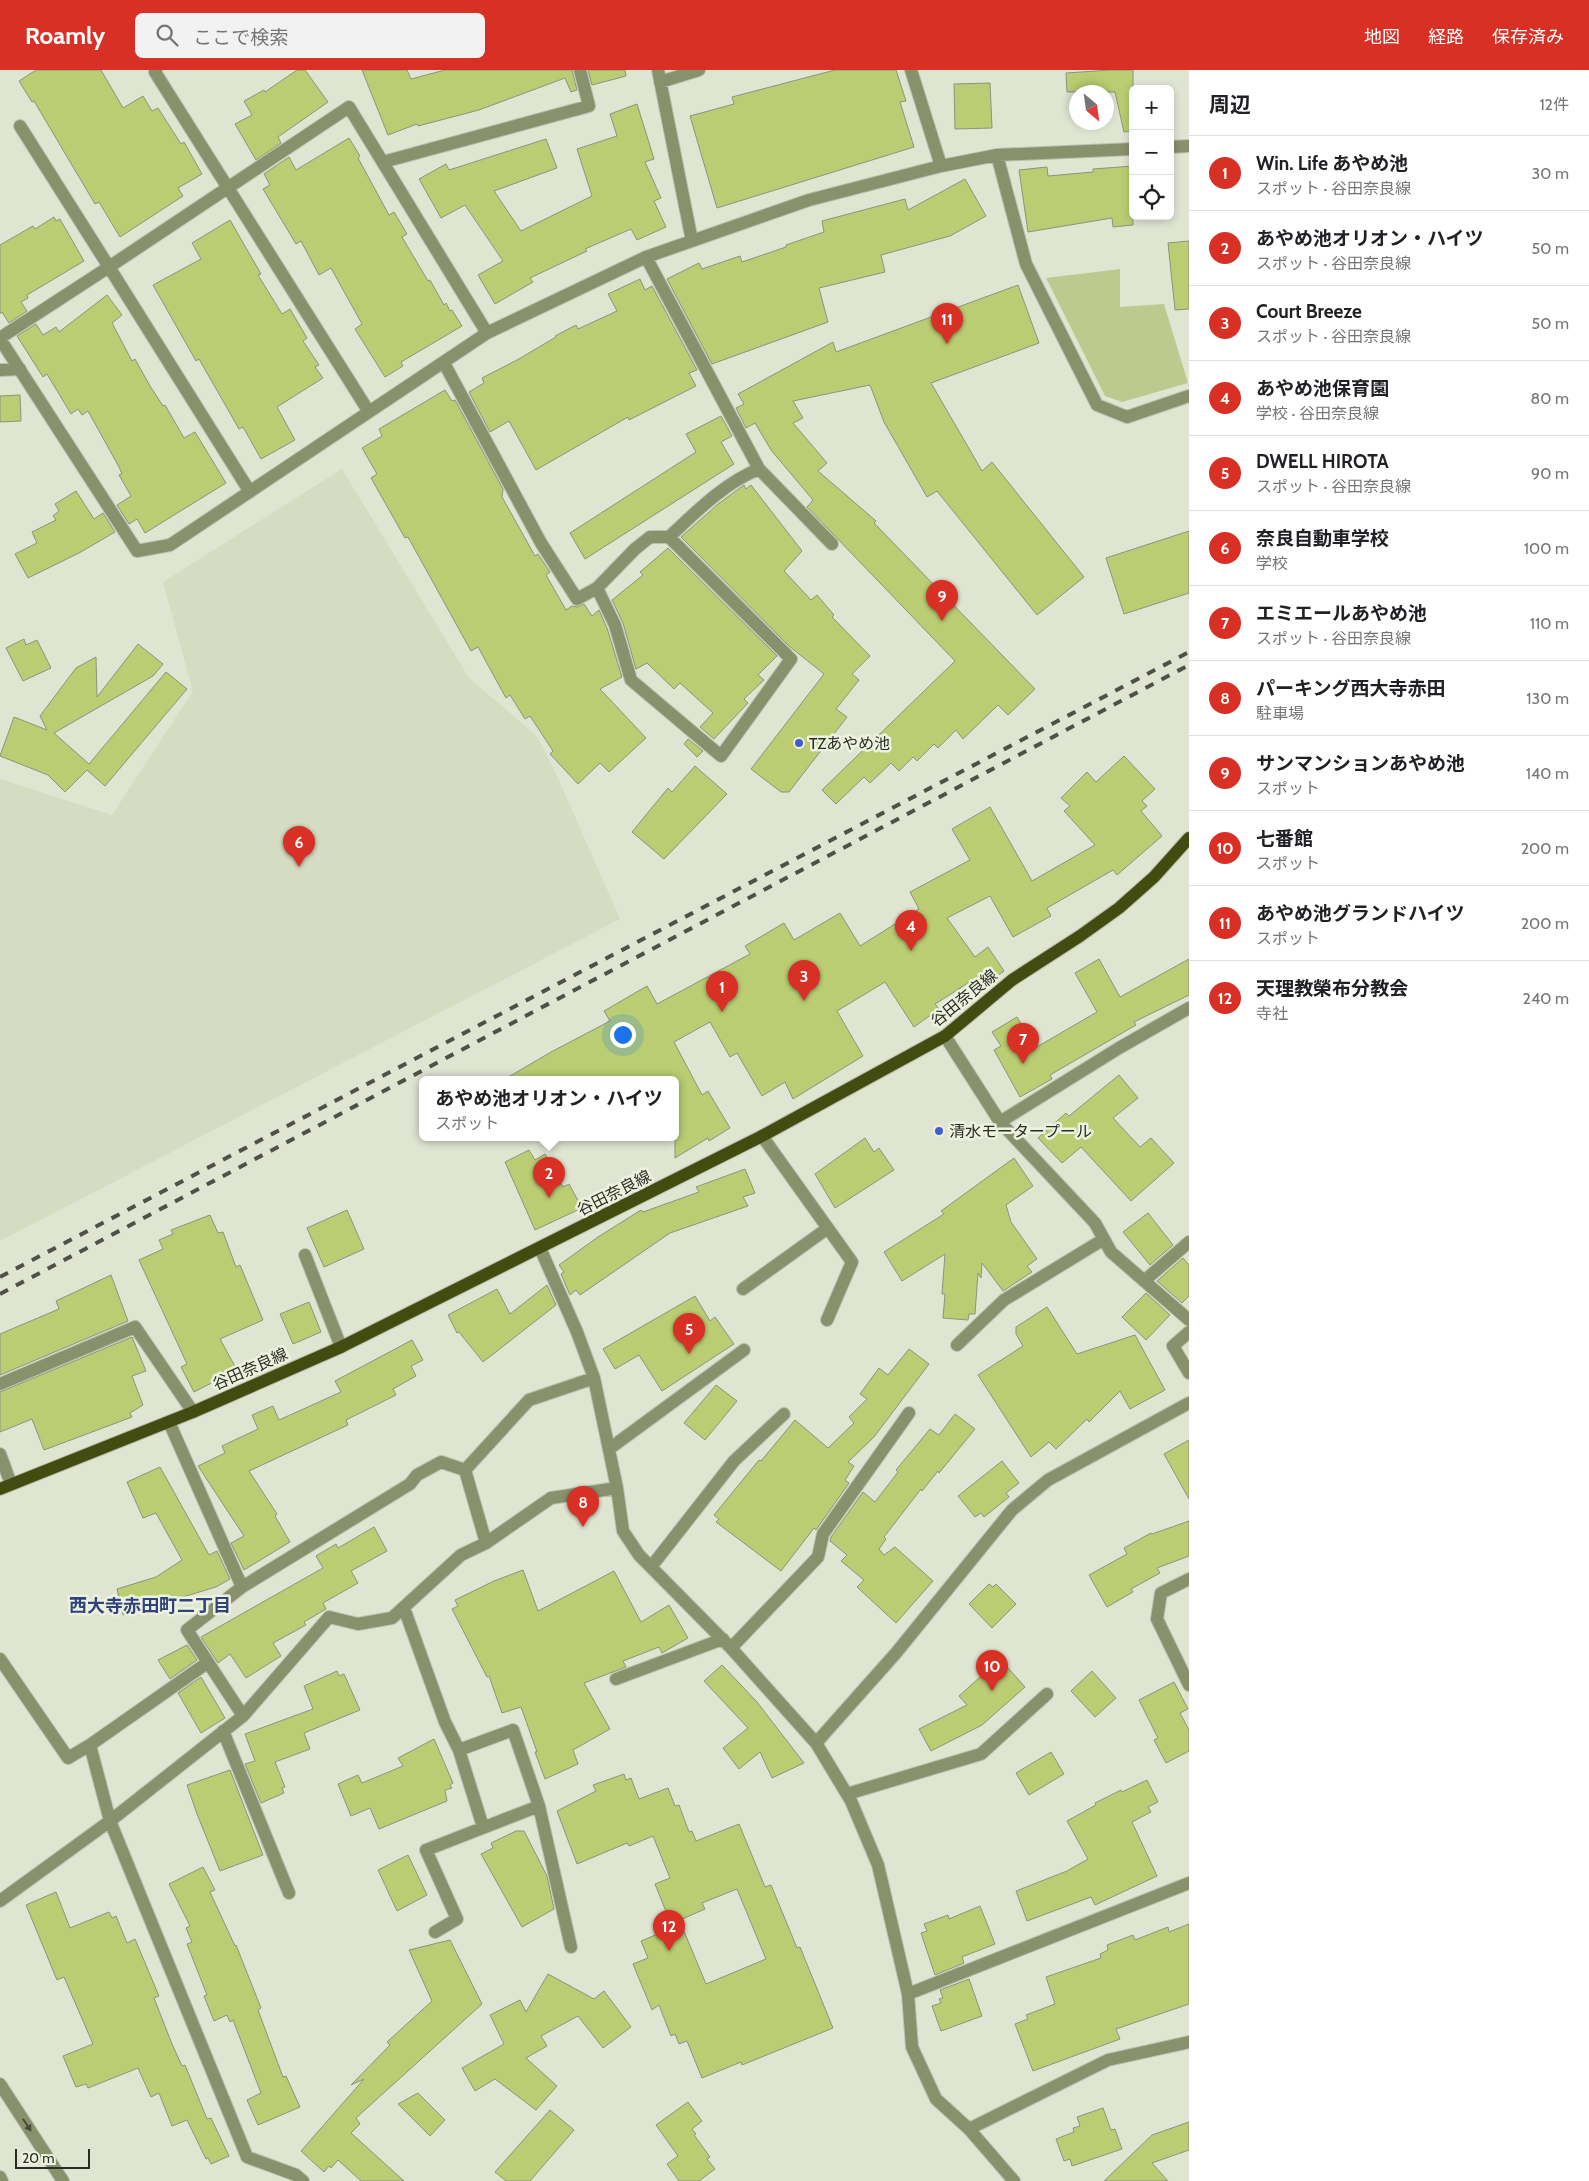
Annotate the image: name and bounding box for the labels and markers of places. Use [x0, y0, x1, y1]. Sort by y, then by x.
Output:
pin: 11 [931, 303, 963, 344]
pin: 9 [926, 580, 958, 621]
place label: TZあやめ池 [809, 734, 890, 753]
marker: TZあやめ池 [793, 737, 805, 749]
pin: 6 [283, 826, 315, 867]
pin: 4 [895, 910, 927, 951]
pin: 3 [788, 960, 820, 1001]
pin: 1 [706, 971, 738, 1012]
pin: 7 [1007, 1023, 1039, 1064]
place label: 清水モータープール [949, 1122, 1092, 1141]
marker: 清水モータープール [933, 1125, 945, 1137]
pin: 2 [533, 1157, 565, 1198]
pin: 5 [673, 1313, 705, 1354]
pin: 8 [567, 1486, 599, 1527]
pin: 10 [976, 1650, 1008, 1691]
pin: 12 [653, 1910, 685, 1951]

